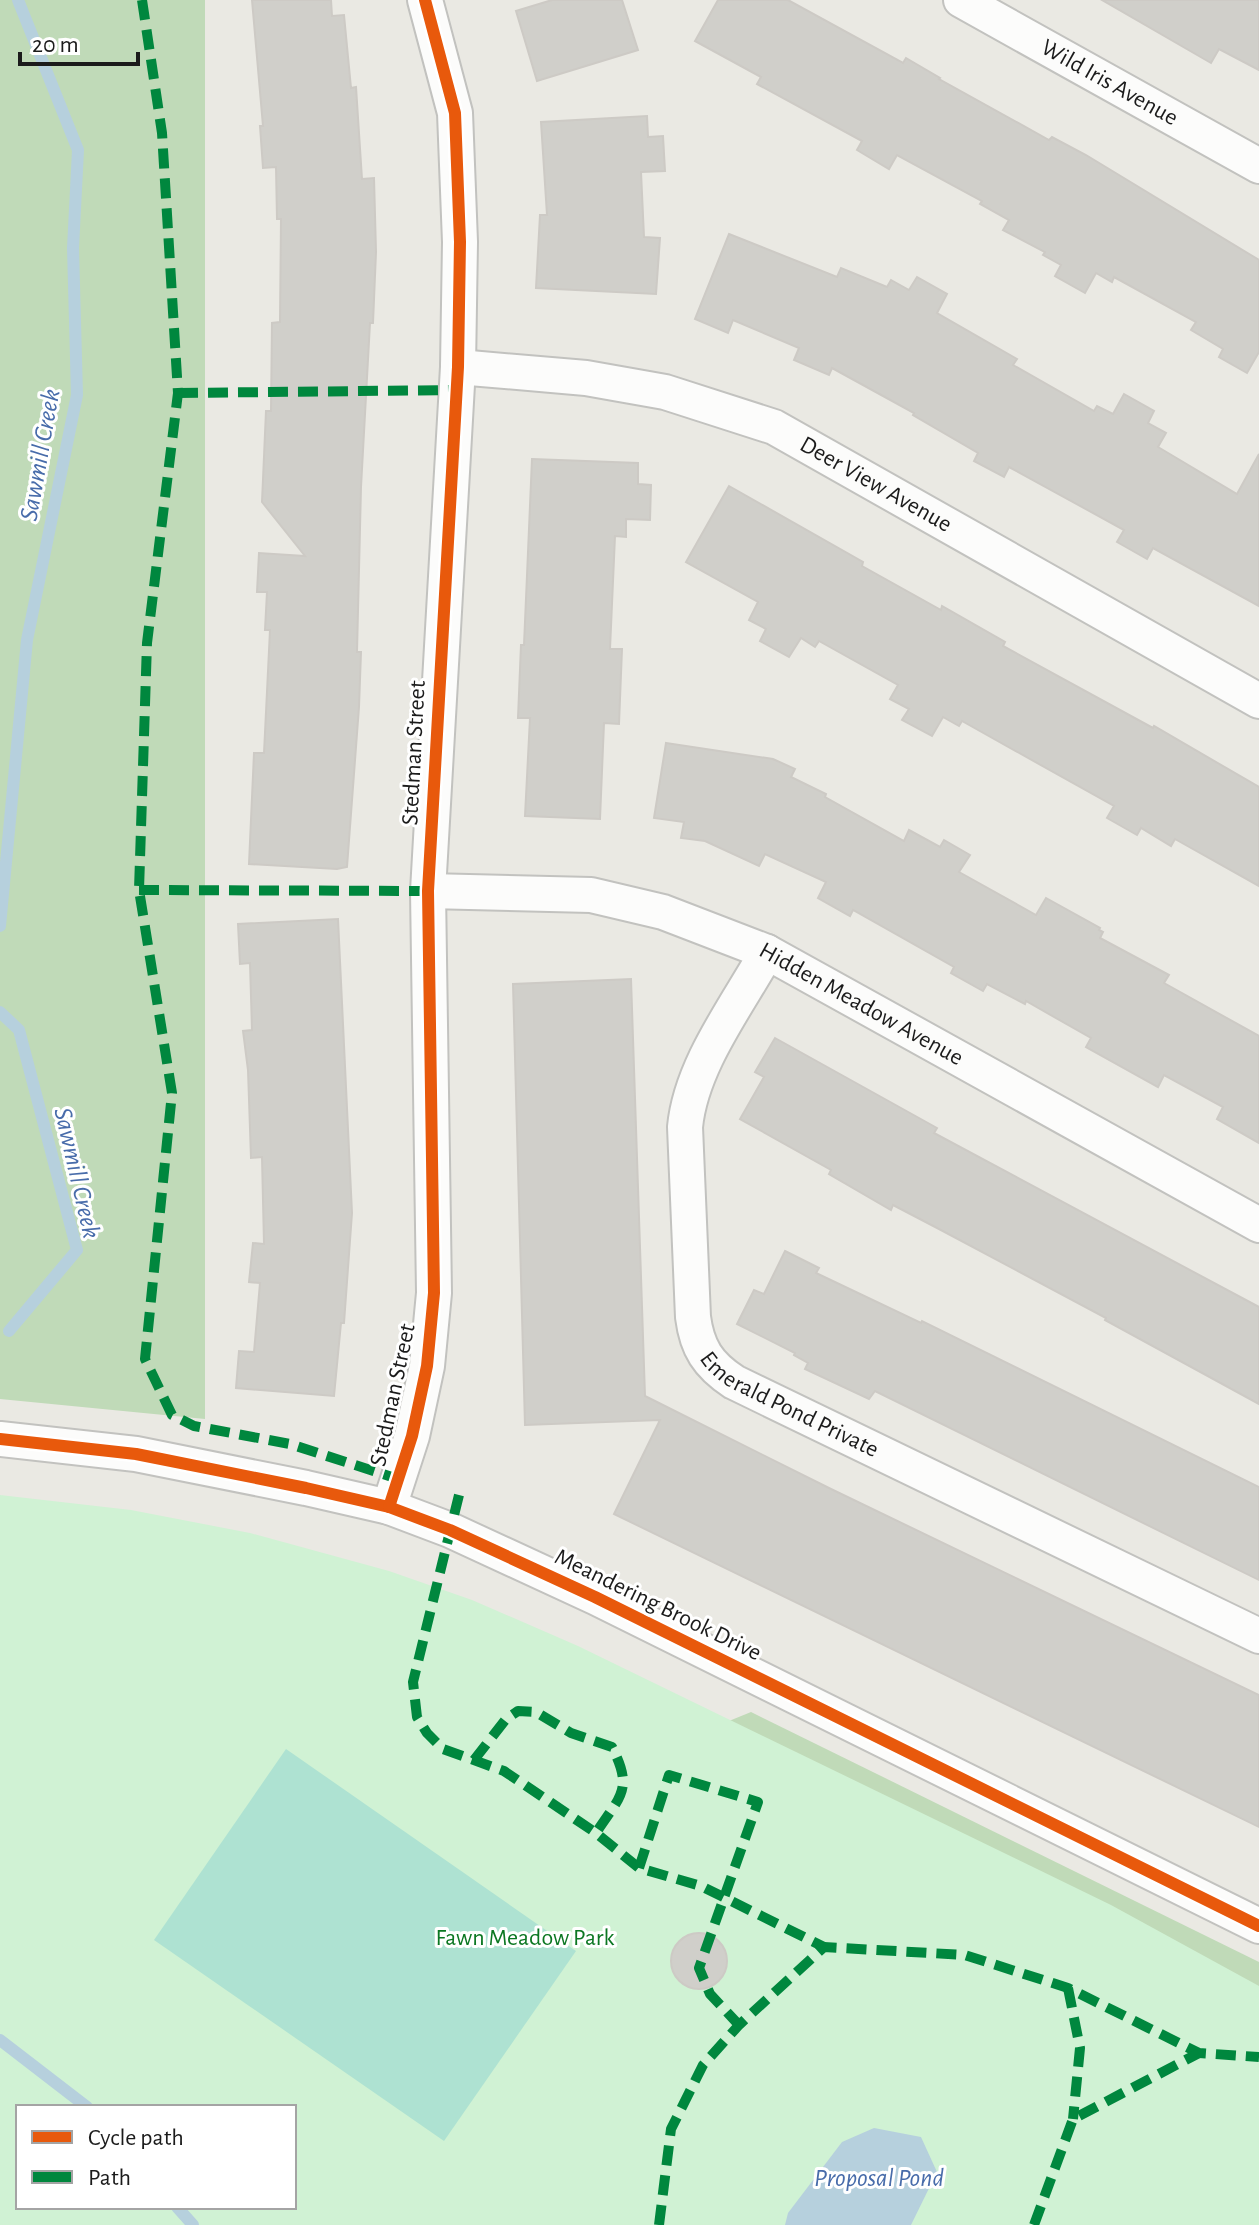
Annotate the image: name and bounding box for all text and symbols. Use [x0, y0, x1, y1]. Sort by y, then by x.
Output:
scale bar [20, 16, 138, 66]
text: 20 m [32, 33, 79, 57]
street label: Wild Iris Avenue [1037, 35, 1182, 130]
water label: Sawmill Creek [16, 387, 64, 523]
street label: Deer View Avenue [796, 432, 956, 537]
street label: Stedman Street [398, 680, 430, 826]
street label: Hidden Meadow Avenue [755, 938, 967, 1070]
water label: Sawmill Creek [49, 1105, 105, 1241]
street label: Stedman Street [366, 1321, 420, 1468]
street label: Emerald Pond Private [695, 1347, 882, 1462]
street label: Meandering Brook Drive [551, 1545, 765, 1665]
park label: Fawn Meadow Park [435, 1926, 615, 1950]
legend [16, 2105, 296, 2209]
text: Cycle path [88, 2126, 184, 2150]
water label: Proposal Pond [814, 2165, 944, 2191]
text: Path [88, 2166, 131, 2190]

